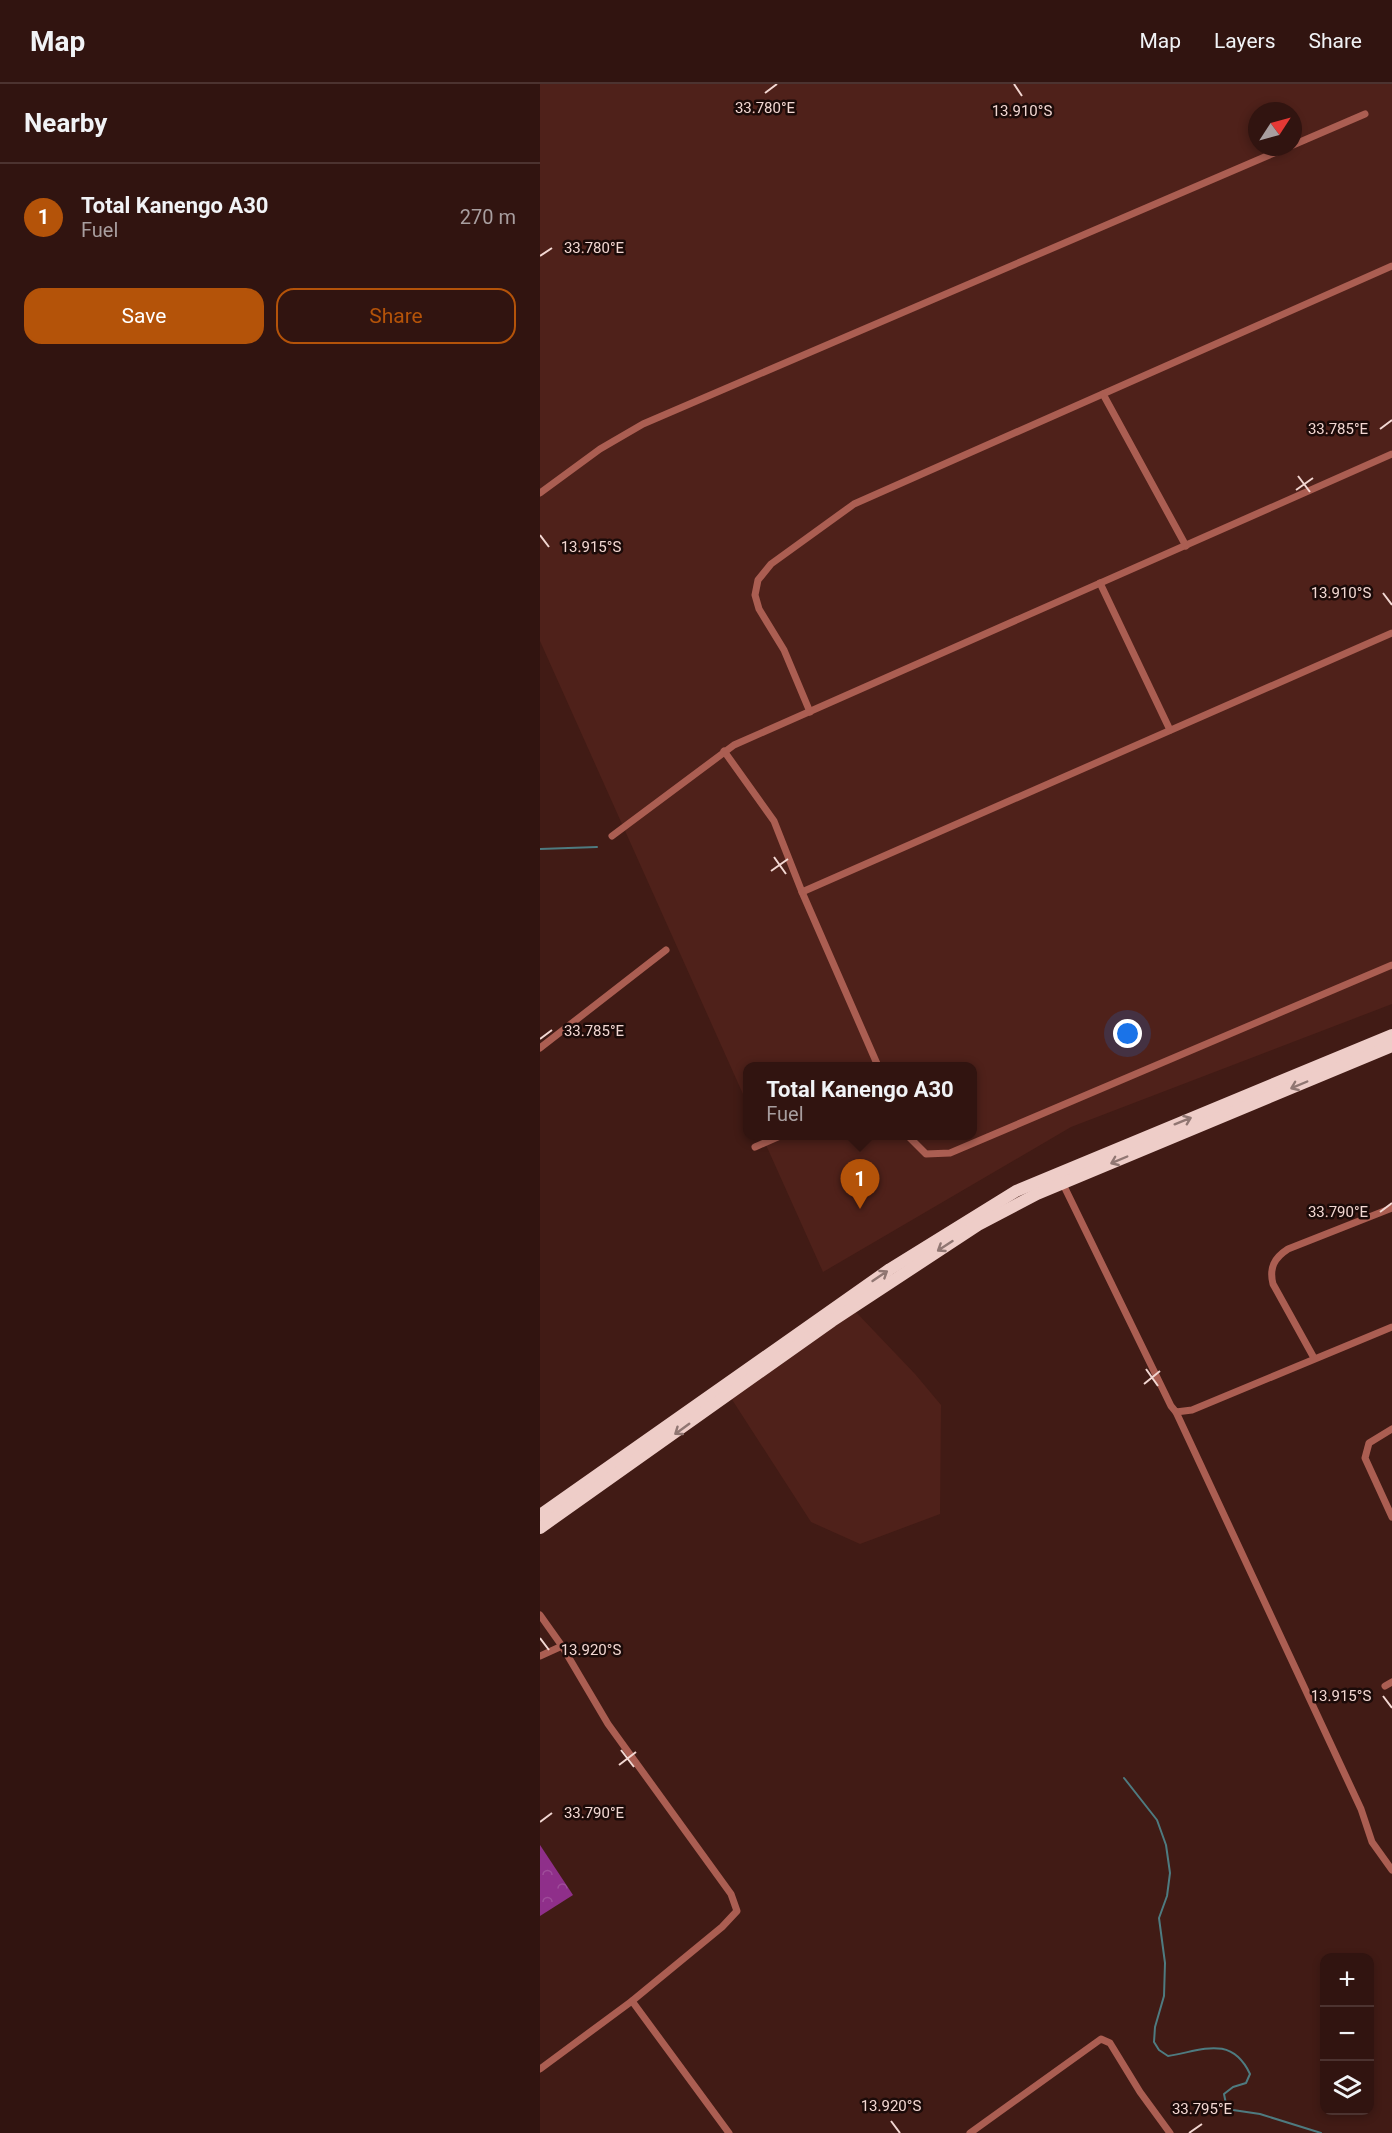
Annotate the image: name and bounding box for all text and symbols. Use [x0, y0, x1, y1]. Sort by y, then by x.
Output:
text: Map [30, 25, 85, 58]
text: Map [1139, 29, 1181, 53]
text: Layers [1214, 29, 1275, 53]
text: Share [1308, 29, 1362, 53]
text: 33.780°E [735, 99, 796, 117]
text: 13.910°S [992, 102, 1052, 120]
north arrow [1248, 102, 1302, 156]
text: Nearby [24, 108, 107, 138]
text: Total Kanengo A30 [81, 193, 269, 218]
text: 1 [38, 205, 49, 229]
text: 270 m [460, 205, 516, 229]
text: Fuel [81, 218, 118, 242]
text: 33.780°E [564, 239, 625, 257]
button: Save [24, 288, 264, 344]
button: Share [276, 288, 516, 344]
text: 33.785°E [1308, 420, 1369, 438]
text: 13.915°S [561, 538, 621, 556]
text: 13.910°S [1311, 584, 1371, 602]
your location [1113, 1019, 1142, 1048]
text: 33.785°E [564, 1022, 625, 1040]
popup [743, 1062, 977, 1140]
text: Total Kanengo A30 [766, 1077, 954, 1102]
one-way arrow [1291, 1080, 1309, 1091]
text: Fuel [766, 1102, 804, 1126]
one-way arrow [1173, 1115, 1192, 1126]
one-way arrow [1110, 1155, 1128, 1166]
pin: 1 [840, 1160, 880, 1209]
text: 33.790°E [1308, 1203, 1369, 1221]
one-way arrow [937, 1241, 954, 1253]
one-way arrow [871, 1270, 887, 1282]
one-way arrow [674, 1423, 690, 1435]
text: 13.920°S [561, 1641, 621, 1659]
text: 13.915°S [1311, 1687, 1371, 1705]
text: 33.790°E [564, 1804, 625, 1822]
map controls [1320, 1953, 1374, 2115]
button: + [1320, 1953, 1374, 2007]
button: − [1320, 2007, 1374, 2061]
button: layers [1320, 2061, 1374, 2115]
text: 13.920°S [861, 2097, 921, 2115]
text: 33.795°E [1172, 2100, 1233, 2118]

